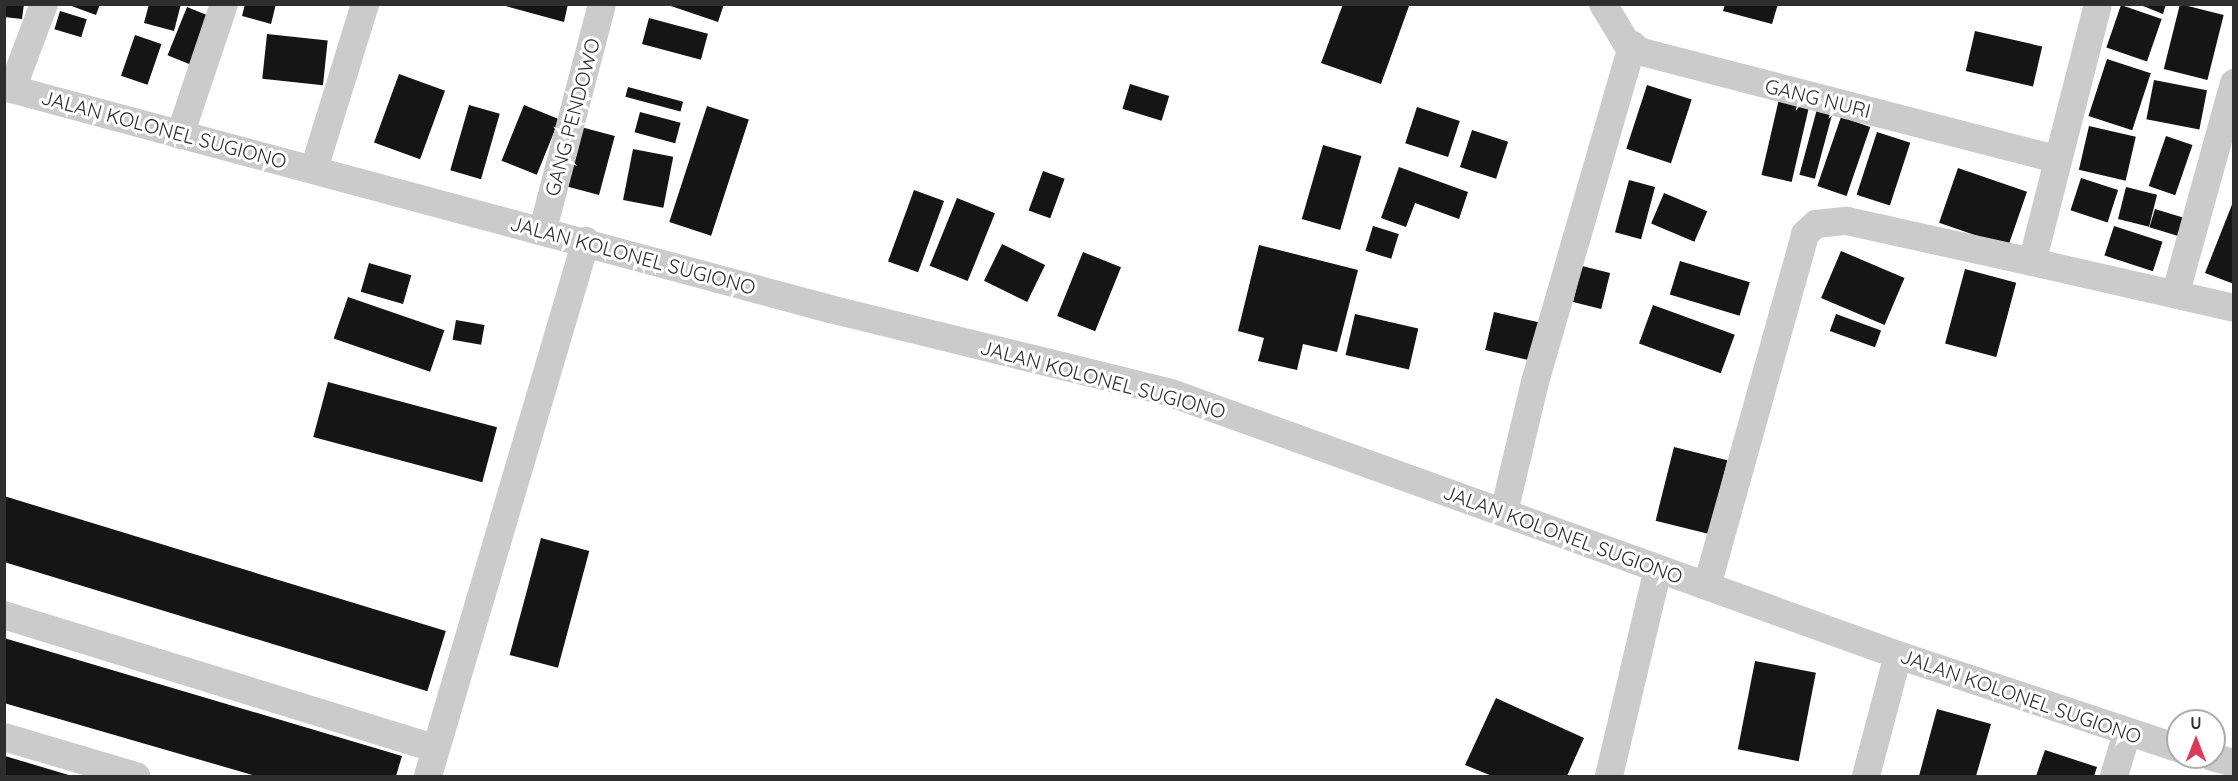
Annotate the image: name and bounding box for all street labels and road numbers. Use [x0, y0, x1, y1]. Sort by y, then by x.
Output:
street label: GANG PENDOWO [539, 35, 605, 199]
street label: GANG NURI [1763, 73, 1873, 123]
street label: JALAN KOLONEL SUGIONO [39, 85, 289, 173]
street label: JALAN KOLONEL SUGIONO [508, 211, 758, 299]
street label: JALAN KOLONEL SUGIONO [978, 335, 1228, 423]
street label: JALAN KOLONEL SUGIONO [1440, 479, 1686, 589]
street label: JALAN KOLONEL SUGIONO [1897, 643, 2145, 749]

